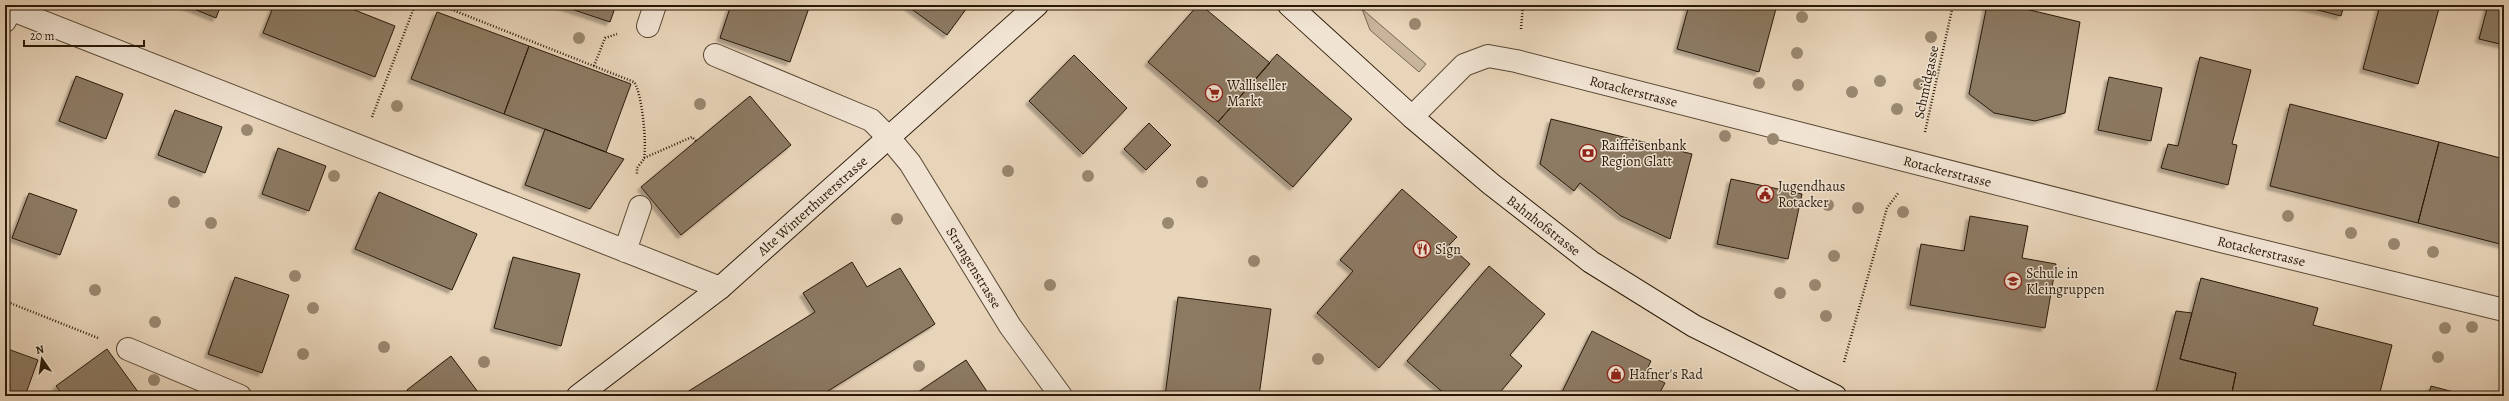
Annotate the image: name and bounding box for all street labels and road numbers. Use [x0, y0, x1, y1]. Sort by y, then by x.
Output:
street label: Schmidgasse [1909, 44, 1944, 121]
street label: Rotackerstrasse [1587, 71, 1680, 112]
street label: Rotackerstrasse [1901, 151, 1993, 192]
street label: Alte Winterthurerstrasse [753, 152, 872, 261]
street label: Bahnhofstrasse [1503, 191, 1584, 260]
street label: Strangenstrasse [942, 224, 1006, 312]
street label: Rotackerstrasse [2215, 231, 2308, 271]

